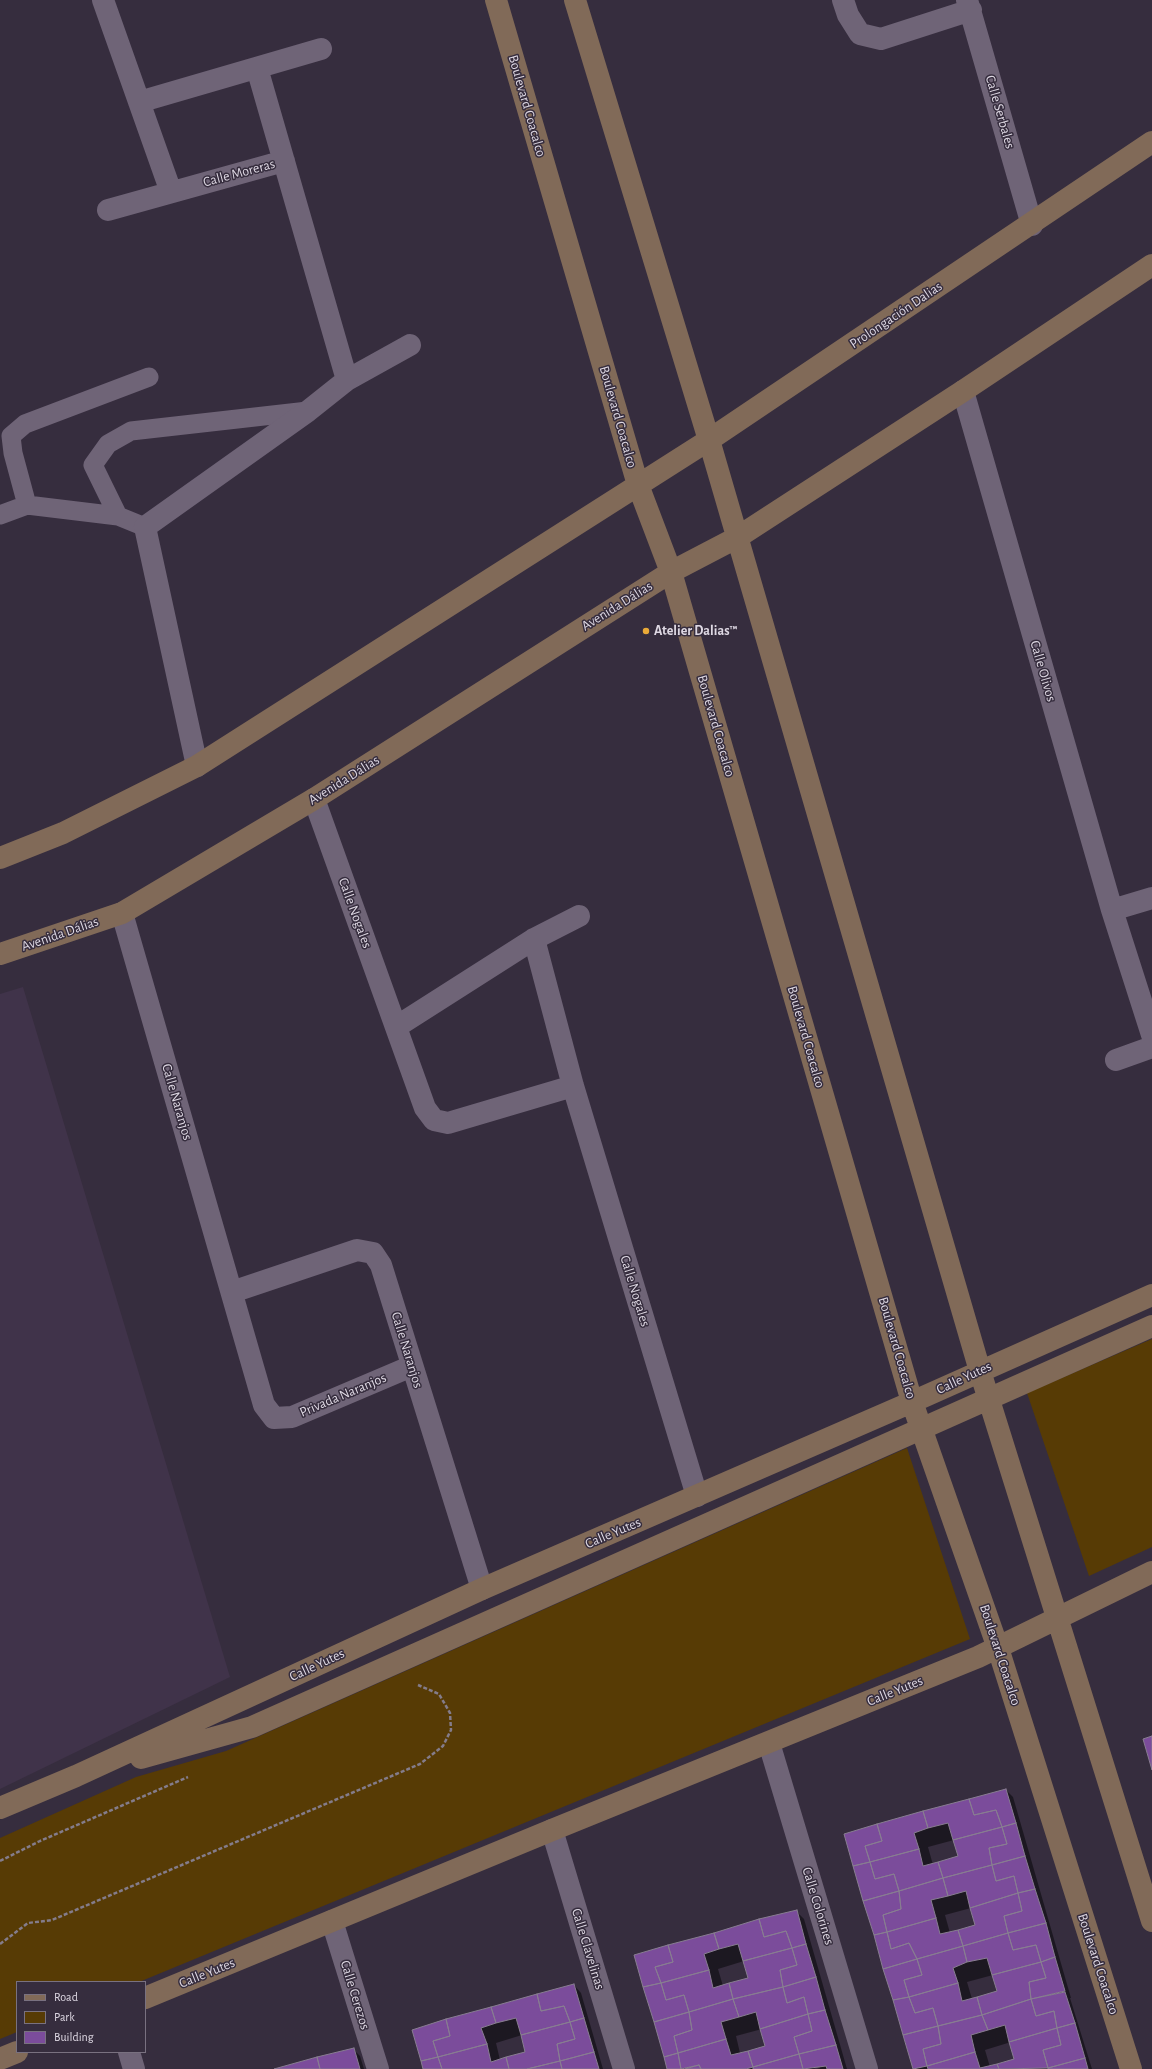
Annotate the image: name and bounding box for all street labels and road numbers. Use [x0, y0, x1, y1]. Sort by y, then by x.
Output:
street label: Boulevard Coacalco [504, 53, 550, 159]
street label: Calle Serbales [982, 73, 1018, 151]
street label: Calle Moreras [201, 155, 277, 191]
street label: Prolongación Dalias [847, 278, 945, 352]
street label: Boulevard Coacalco [595, 364, 641, 470]
street label: Avenida Dálias [578, 578, 656, 634]
street label: Calle Olivos [1026, 638, 1060, 704]
street label: Boulevard Coacalco [693, 673, 739, 779]
street label: Avenida Dálias [305, 752, 383, 808]
street label: Calle Nogales [334, 875, 376, 951]
street label: Avenida Dálias [19, 913, 101, 955]
street label: Boulevard Coacalco [783, 984, 829, 1090]
street label: Calle Naranjos [158, 1062, 196, 1142]
street label: Calle Nogales [616, 1253, 654, 1329]
street label: Boulevard Coacalco [874, 1295, 920, 1401]
street label: Calle Naranjos [387, 1310, 427, 1390]
street label: Calle Yutes [934, 1358, 994, 1398]
street label: Privada Naranjos [297, 1369, 389, 1421]
street label: Calle Yutes [583, 1514, 643, 1552]
street label: Boulevard Coacalco [976, 1602, 1024, 1708]
street label: Calle Yutes [287, 1645, 347, 1685]
street label: Calle Yutes [865, 1672, 925, 1710]
street label: Calle Colorines [798, 1865, 838, 1947]
street label: Calle Clavelinas [568, 1906, 608, 1992]
street label: Boulevard Coacalco [1074, 1911, 1122, 2017]
street label: Calle Yutes [177, 1954, 237, 1992]
street label: Calle Cerezos [337, 1958, 373, 2032]

